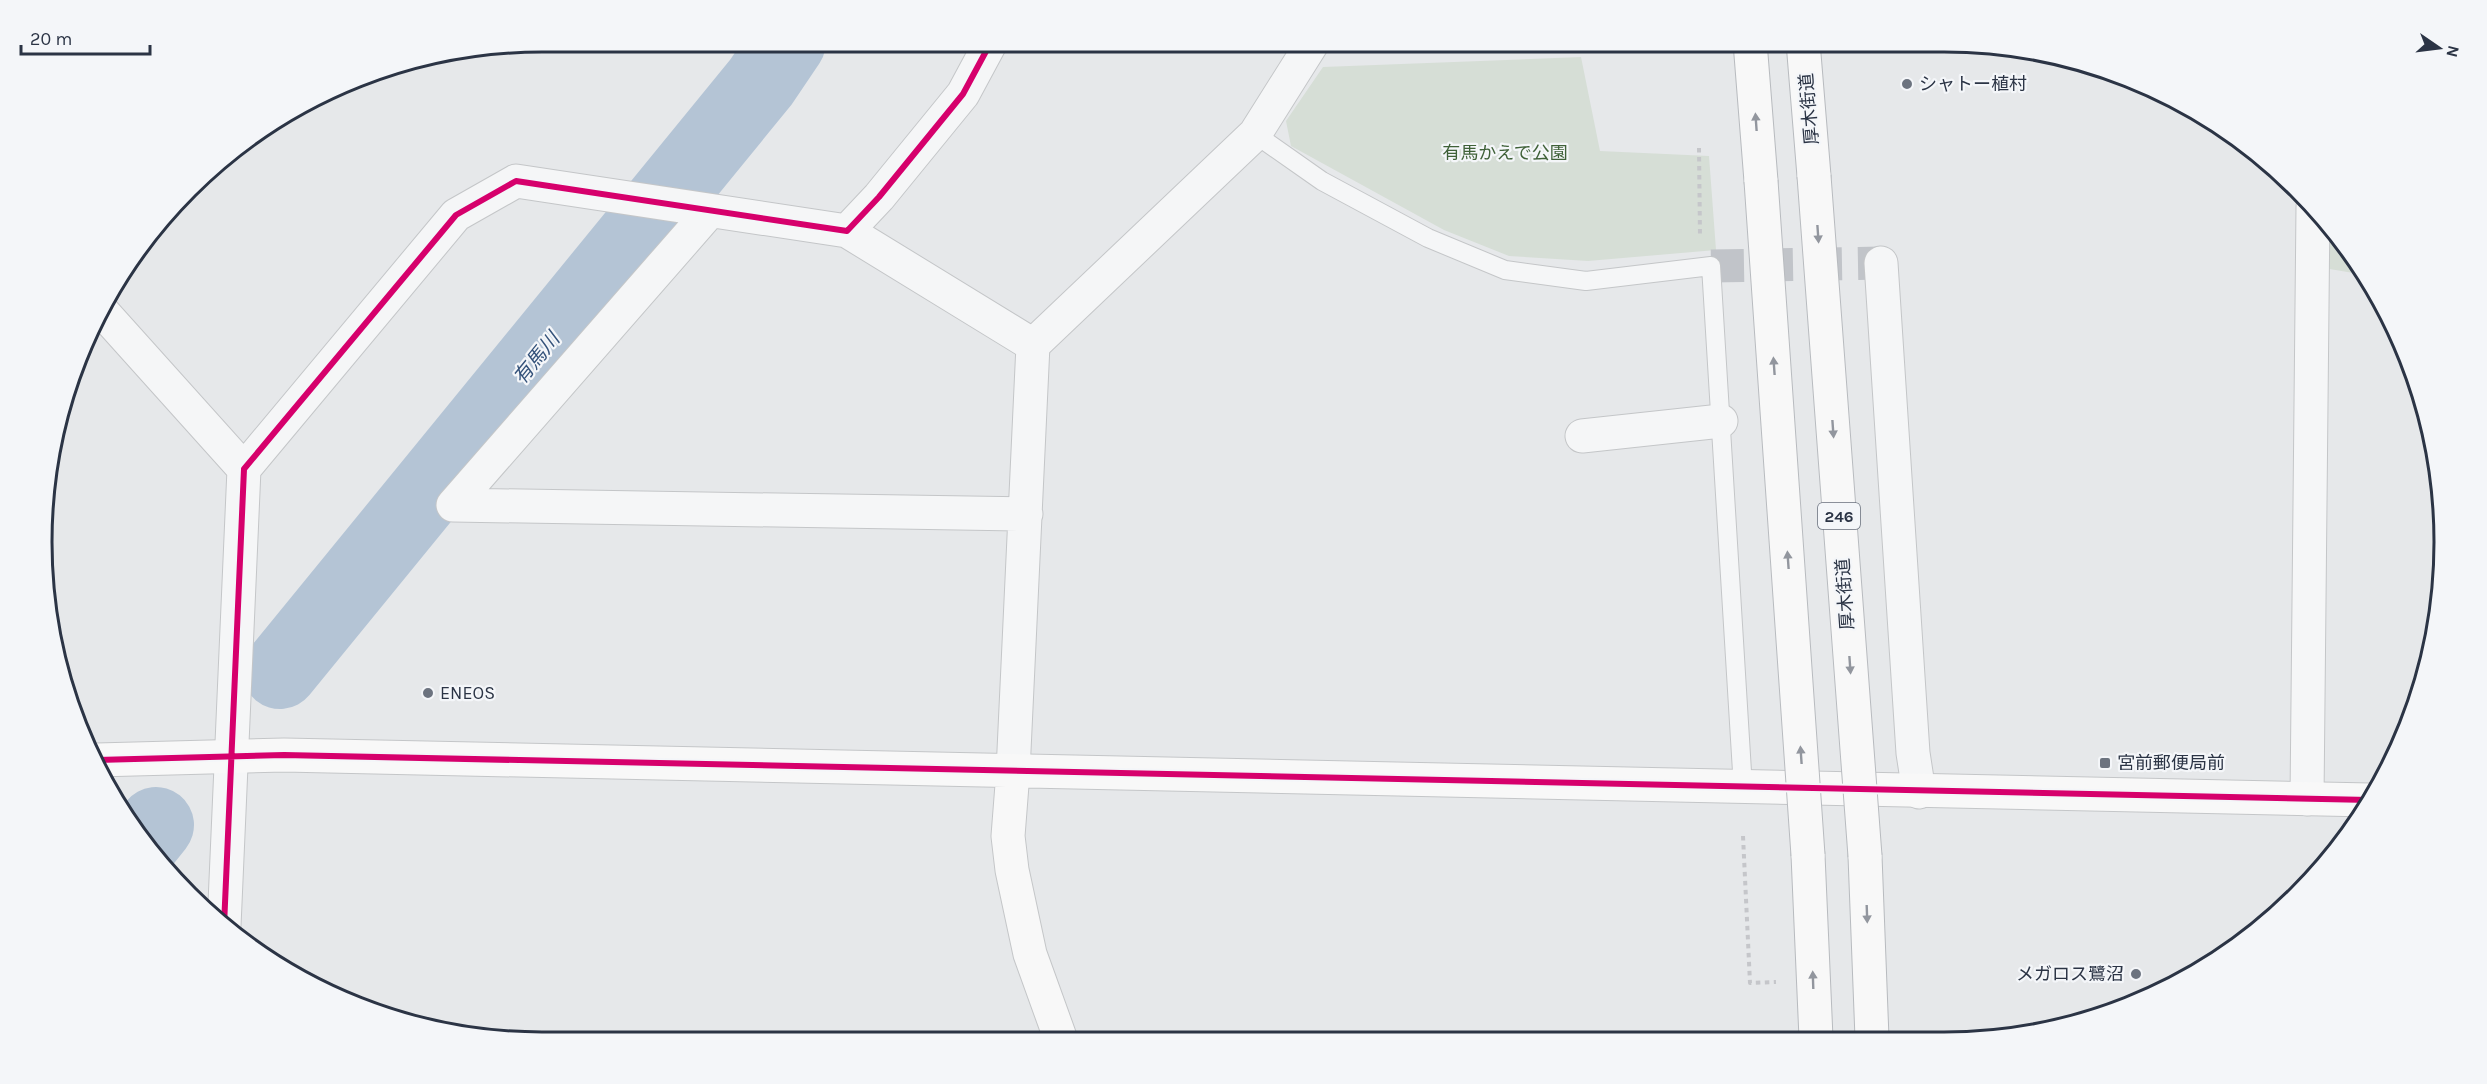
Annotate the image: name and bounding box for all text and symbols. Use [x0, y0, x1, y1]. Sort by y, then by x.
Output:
scale bar [21, 18, 150, 56]
north arrow [2409, 18, 2469, 78]
text: 20 m [30, 28, 72, 50]
text: N [2442, 44, 2464, 59]
street label: 厚木街道 [1795, 72, 1823, 146]
place label: シャトー植村 [1919, 73, 2027, 95]
marker: シャトー植村 [1900, 77, 1914, 91]
one-way arrow [1751, 113, 1760, 132]
park label: 有馬かえで公園 [1442, 142, 1568, 164]
one-way arrow [1814, 225, 1823, 244]
water label: 有馬川 [509, 326, 565, 389]
one-way arrow [1769, 356, 1779, 375]
one-way arrow [1828, 419, 1838, 438]
road number: 246 [1818, 503, 1860, 529]
one-way arrow [1783, 551, 1792, 570]
street label: 厚木街道 [1832, 557, 1858, 631]
one-way arrow [1846, 656, 1855, 675]
place label: ENEOS [440, 682, 495, 704]
marker: ENEOS [421, 686, 435, 700]
one-way arrow [1796, 745, 1806, 764]
place label: 宮前郵便局前 [2117, 752, 2225, 774]
marker: 宮前郵便局前 [2098, 756, 2112, 770]
one-way arrow [1862, 905, 1871, 924]
place label: メガロス鷺沼 [2016, 963, 2124, 985]
marker: メガロス鷺沼 [2129, 967, 2143, 981]
one-way arrow [1809, 970, 1818, 989]

